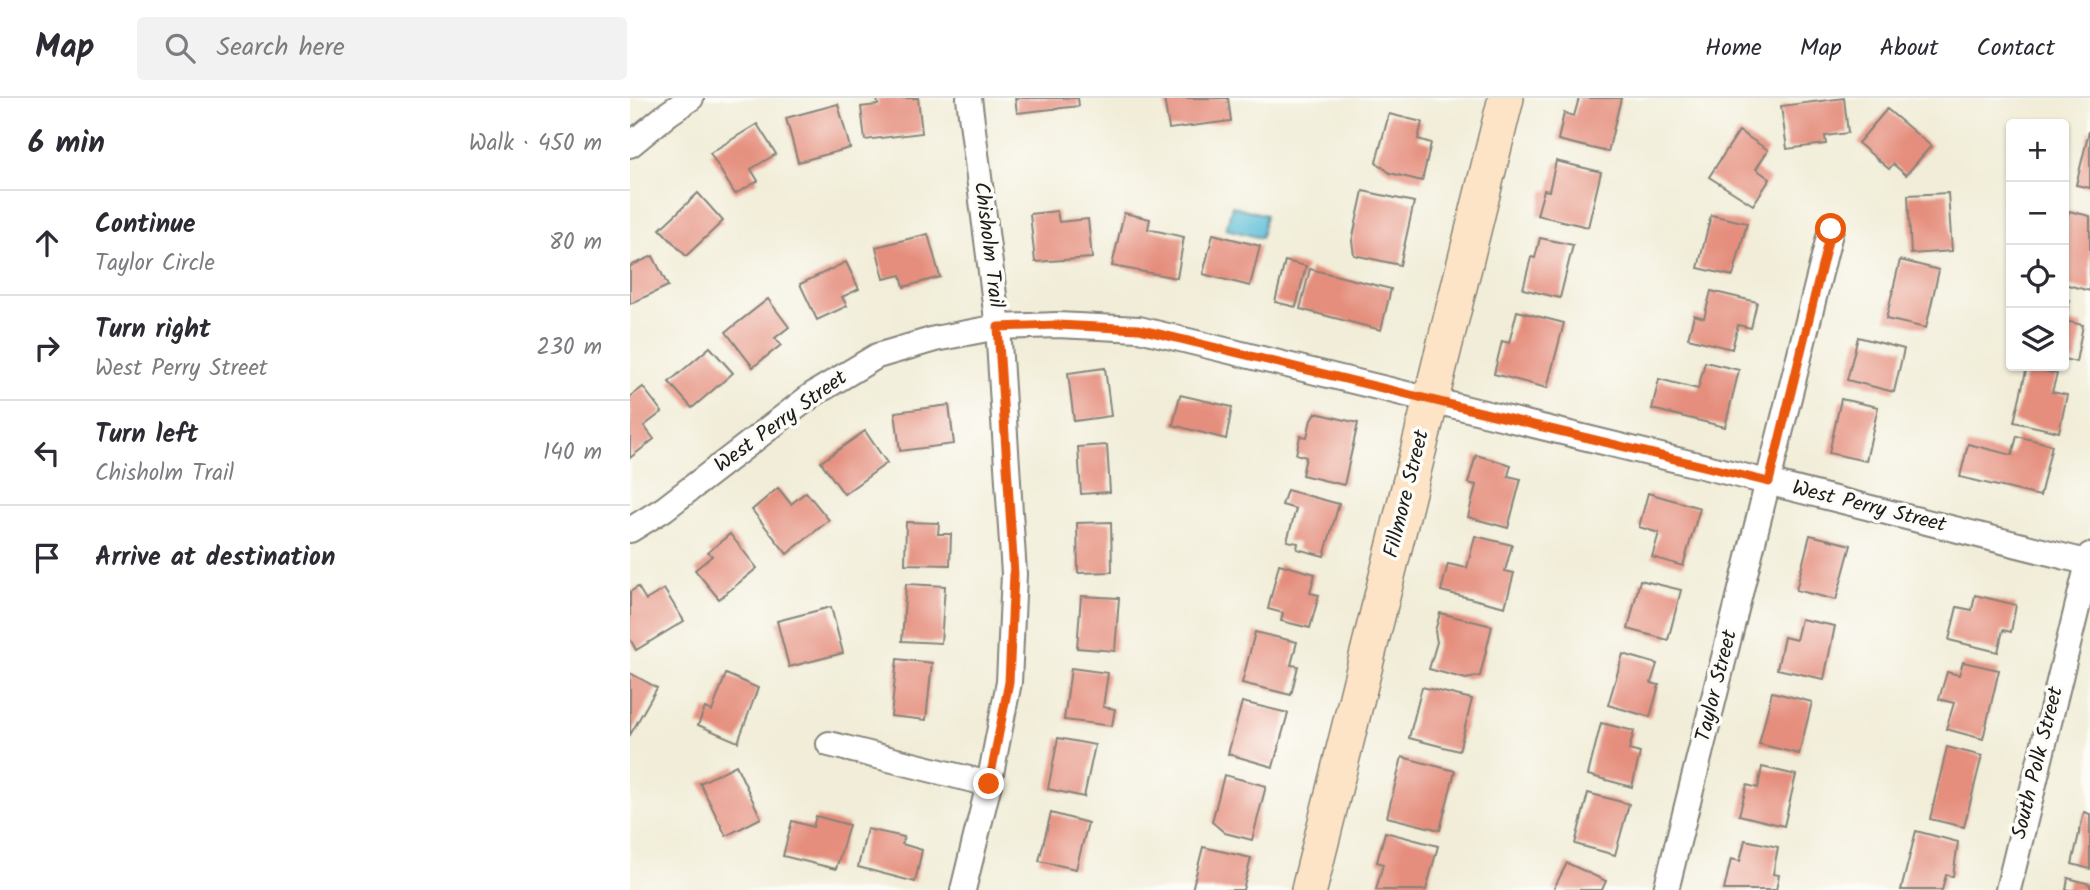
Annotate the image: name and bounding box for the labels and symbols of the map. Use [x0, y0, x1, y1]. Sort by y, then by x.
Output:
street label: Chisholm Trail [964, 180, 1012, 310]
route start [1815, 213, 1846, 244]
street label: West Perry Street [708, 362, 855, 482]
street label: Fillmore Street [1375, 426, 1439, 561]
street label: West Perry Street [1789, 472, 1950, 542]
street label: Taylor Street [1687, 626, 1747, 745]
street label: South Polk Street [2003, 682, 2073, 843]
route end [973, 768, 1004, 799]

